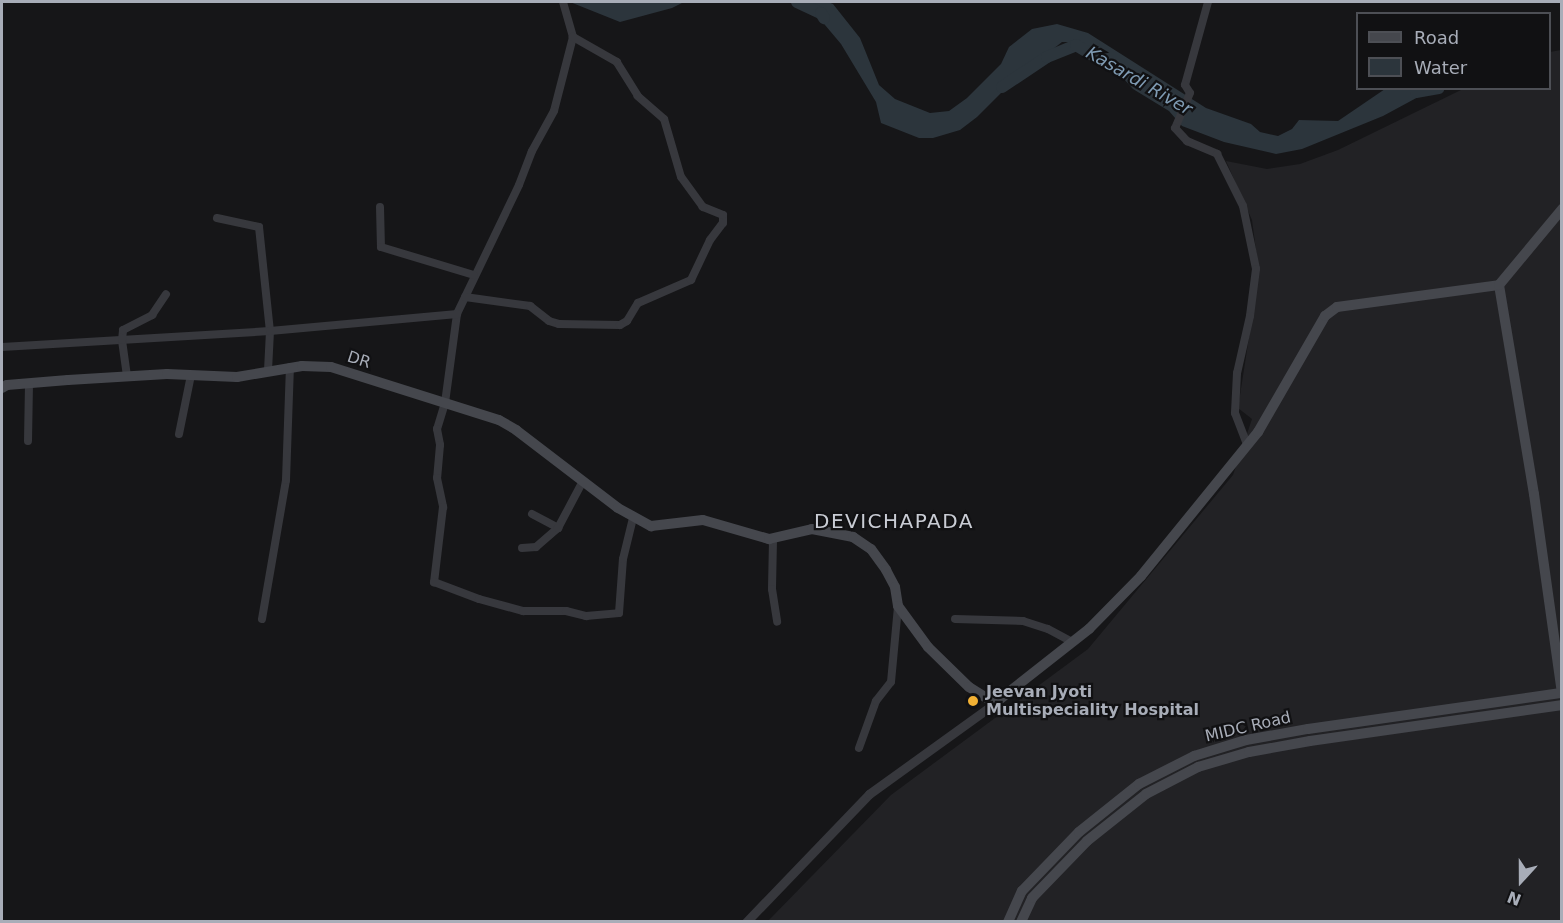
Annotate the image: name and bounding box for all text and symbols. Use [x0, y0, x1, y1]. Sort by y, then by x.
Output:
legend [1356, 12, 1551, 90]
text: Road [1414, 27, 1459, 48]
water label: Kasardi River [1082, 42, 1196, 120]
text: Water [1414, 57, 1467, 78]
street label: DR [345, 347, 373, 373]
district label: DEVICHAPADA [814, 509, 974, 533]
place label: Jeevan Jyoti Multispeciality Hospital [986, 682, 1199, 720]
marker: Jeevan Jyoti Multispeciality Hospital [964, 692, 982, 710]
street label: MIDC Road [1203, 708, 1293, 746]
north arrow [1491, 851, 1551, 911]
text: N [1505, 887, 1524, 910]

